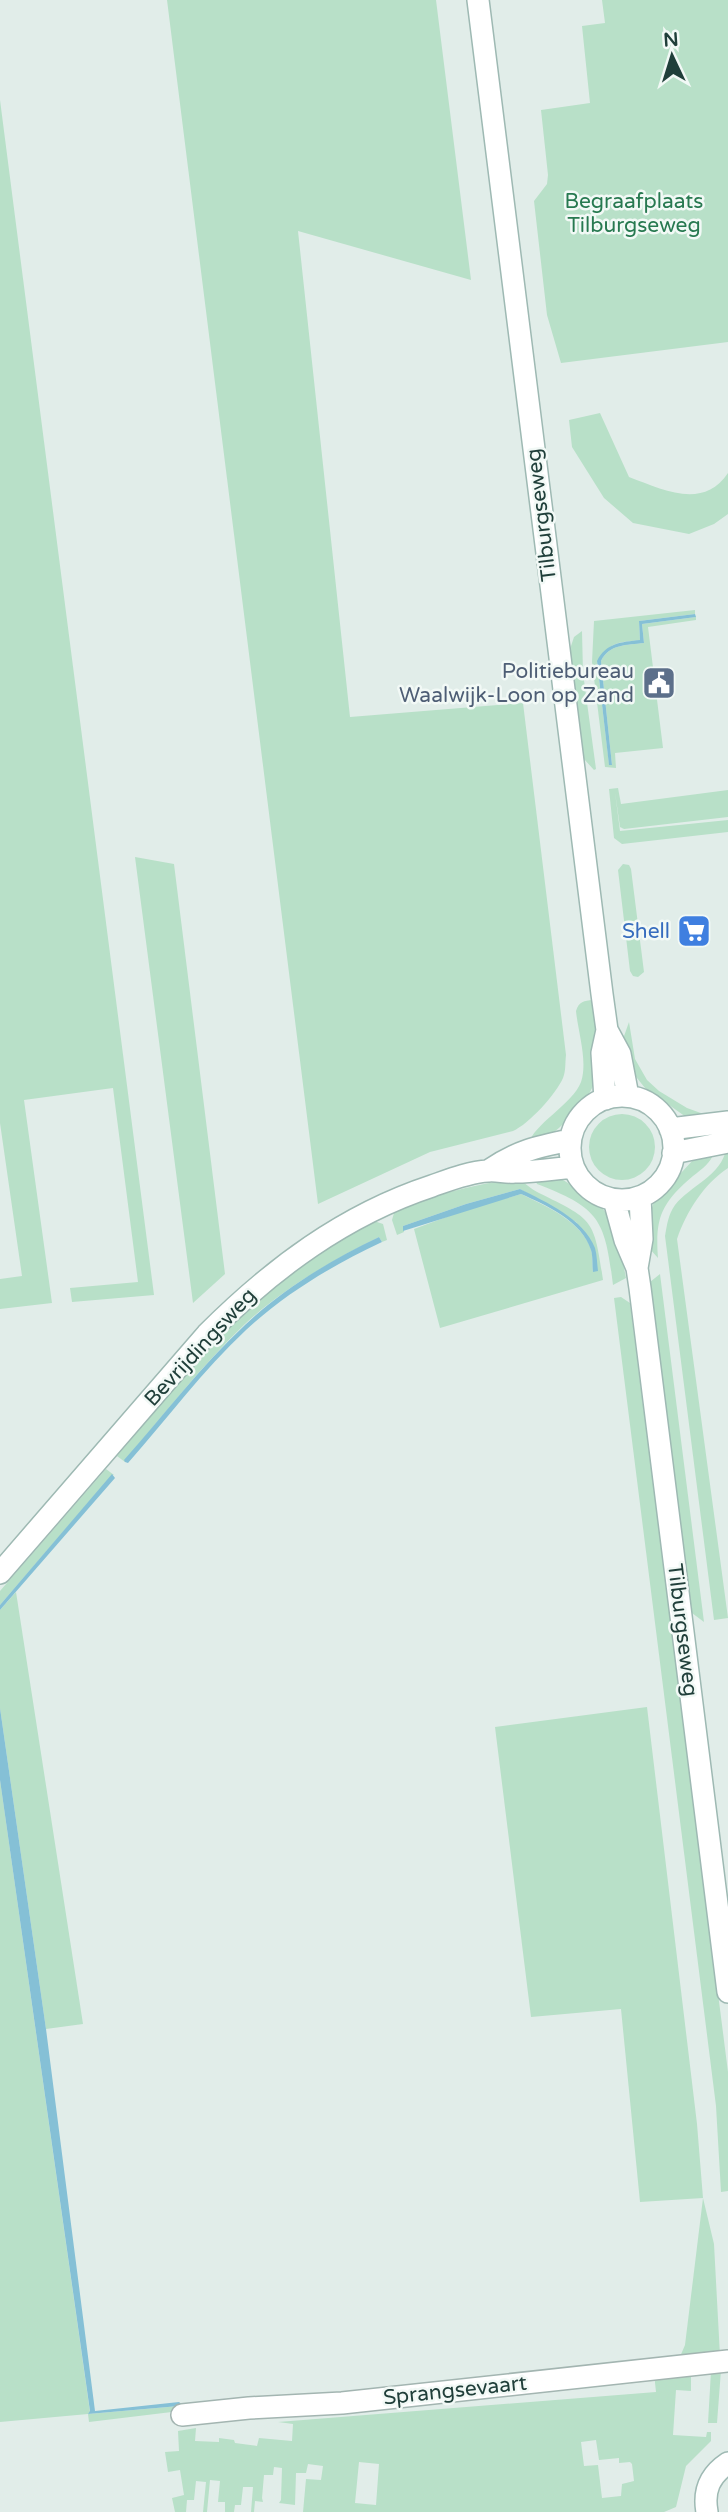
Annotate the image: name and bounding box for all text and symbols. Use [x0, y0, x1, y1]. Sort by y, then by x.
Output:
north arrow [637, 21, 707, 91]
text: N [663, 29, 679, 52]
park label: Begraafplaats Tilburgseweg [565, 189, 703, 238]
street label: Tilburgseweg [521, 447, 562, 583]
place label: Politiebureau Waalwijk-Loon op Zand [399, 659, 634, 708]
public building icon: Politiebureau Waalwijk-Loon op Zand [640, 664, 678, 702]
supermarket icon: Shell [675, 912, 713, 950]
place label: Shell [622, 919, 670, 944]
street label: Bevrijdingsweg [139, 1283, 261, 1411]
street label: Tilburgseweg [662, 1562, 703, 1698]
street label: Sprangsevaart [382, 2371, 528, 2410]

